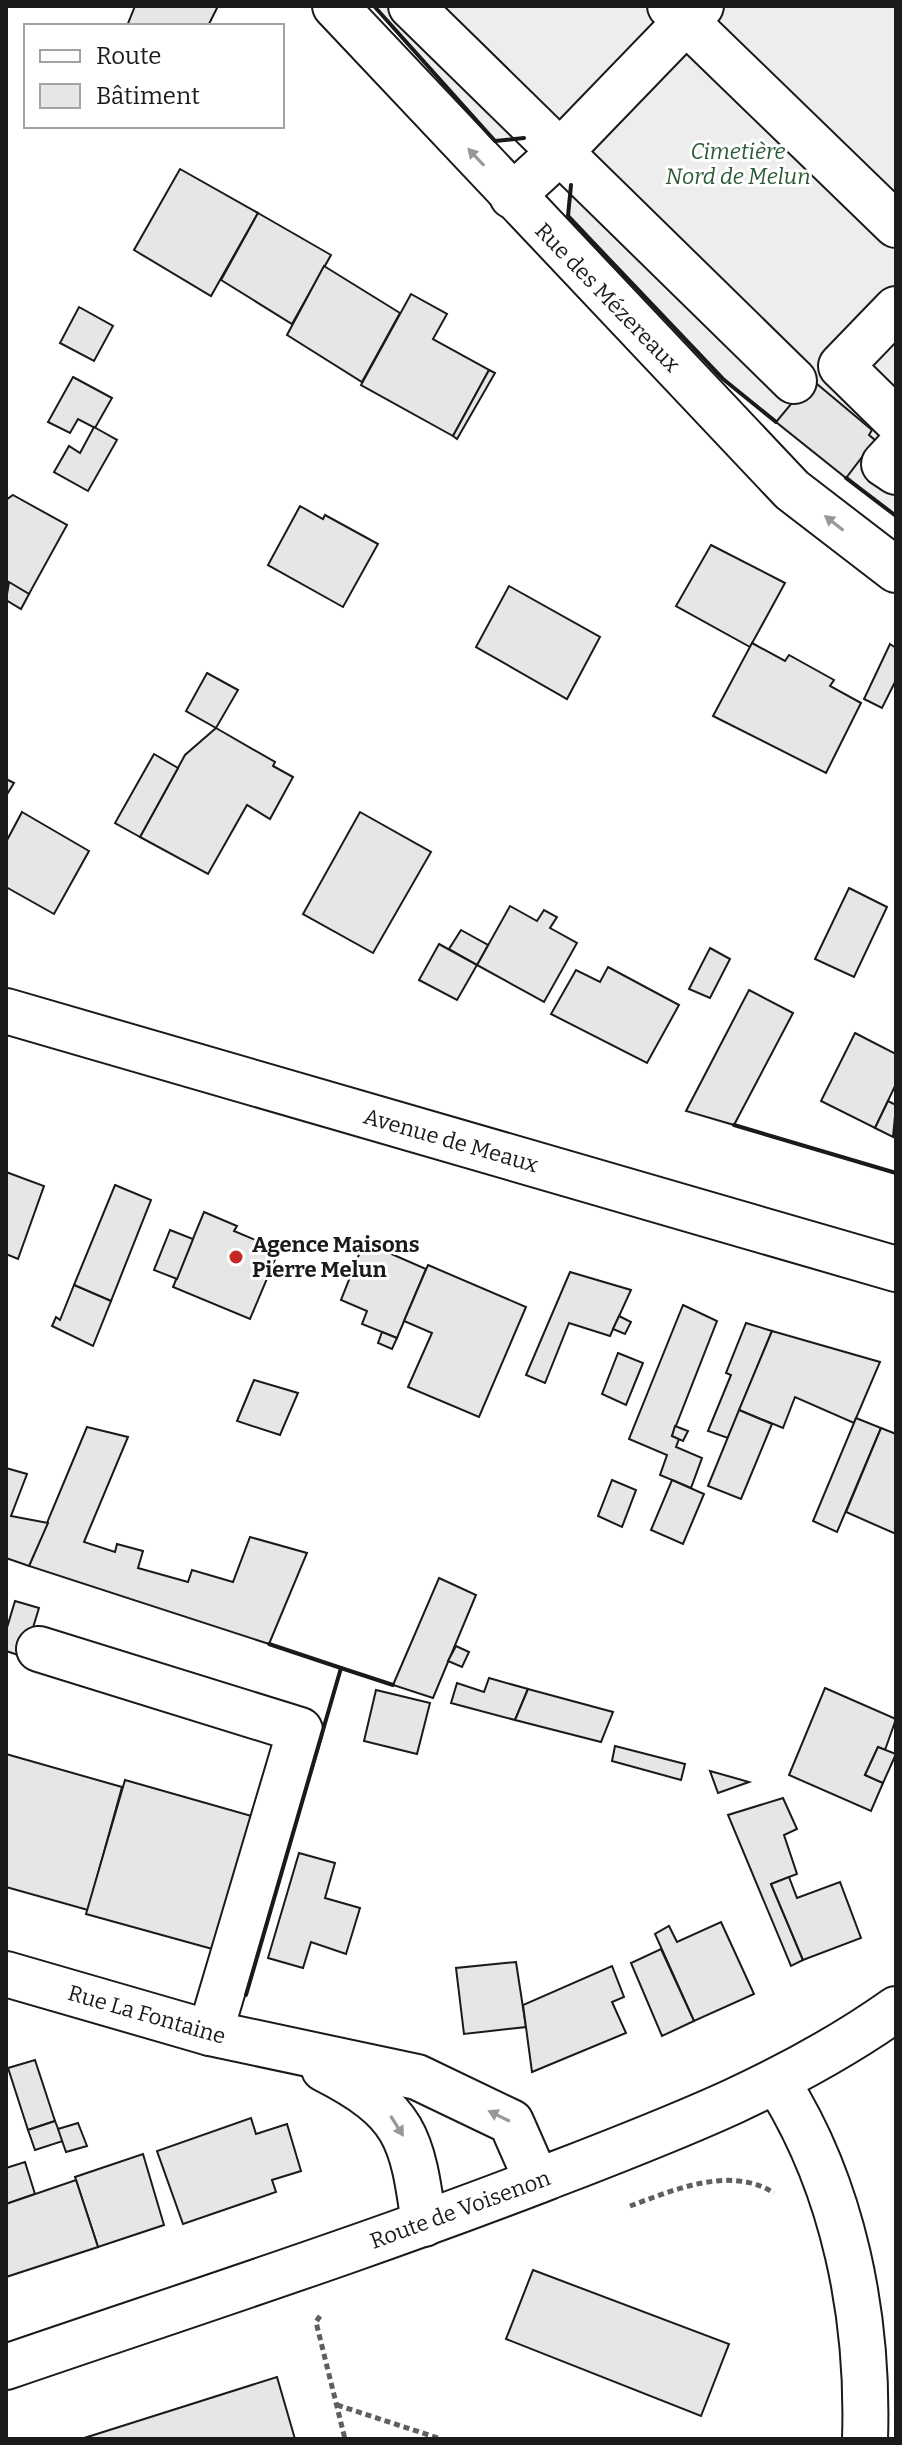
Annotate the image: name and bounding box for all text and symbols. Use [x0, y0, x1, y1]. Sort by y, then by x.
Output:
legend [24, 24, 284, 128]
text: Route [96, 42, 161, 70]
text: Bâtiment [96, 82, 200, 110]
park label: Cimetière Nord de Melun [666, 138, 810, 190]
one-way arrow [468, 148, 486, 167]
street label: Rue des Mézereaux [529, 217, 686, 378]
one-way arrow [824, 515, 844, 531]
street label: Avenue de Meaux [361, 1103, 541, 1178]
place label: Agence Maisons Pierre Melun [252, 1231, 420, 1283]
marker: Agence Maisons Pierre Melun [227, 1248, 245, 1266]
street label: Rue La Fontaine [65, 1979, 229, 2050]
one-way arrow [487, 2110, 510, 2123]
one-way arrow [390, 2116, 405, 2137]
street label: Route de Voisenon [366, 2164, 554, 2255]

